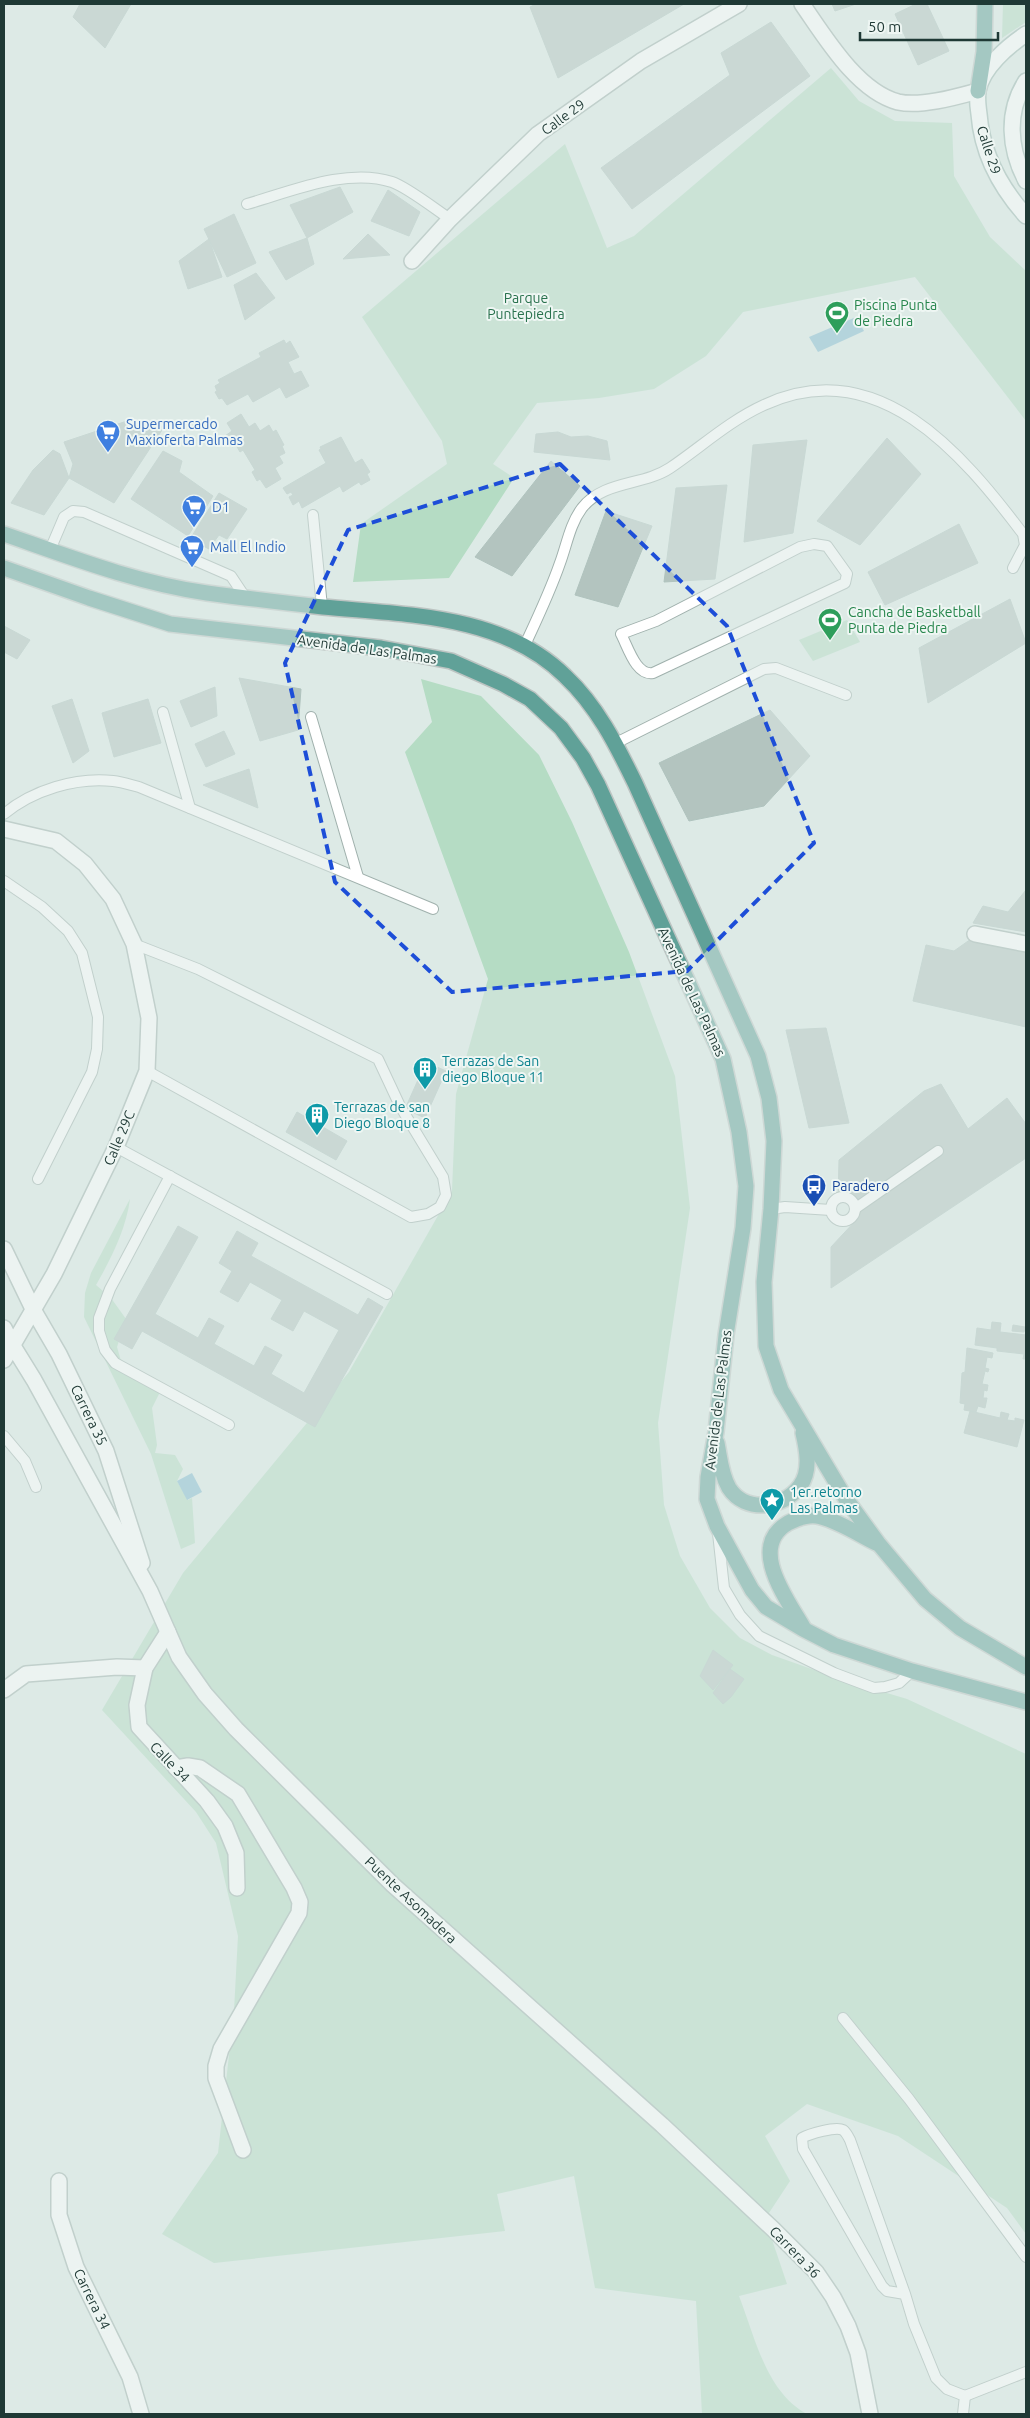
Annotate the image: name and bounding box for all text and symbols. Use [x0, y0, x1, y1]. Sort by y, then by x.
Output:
scale bar [860, 10, 998, 42]
text: 50 m [868, 18, 901, 35]
street label: Calle 29 [538, 96, 588, 138]
street label: Calle 29 [974, 124, 1004, 176]
park label: Parque Puntepiedra [487, 290, 565, 322]
place label: Piscina Punta de Piedra [854, 297, 937, 329]
sports icon: Piscina Punta de Piedra [824, 300, 850, 334]
place label: Supermercado Maxioferta Palmas [126, 416, 243, 448]
supermarket icon: Supermercado Maxioferta Palmas [95, 419, 121, 453]
supermarket icon: D1 [181, 494, 207, 528]
place label: D1 [212, 499, 230, 515]
supermarket icon: Mall El Indio [179, 534, 205, 568]
place label: Mall El Indio [210, 539, 286, 555]
place label: Cancha de Basketball Punta de Piedra [848, 604, 981, 636]
sports icon: Cancha de Basketball Punta de Piedra [817, 607, 843, 641]
street label: Avenida de Las Palmas [296, 631, 438, 667]
street label: Avenida de Las Palmas [655, 925, 729, 1059]
place label: Terrazas de San diego Bloque 11 [442, 1053, 544, 1085]
building icon: Terrazas de San diego Bloque 11 [412, 1056, 438, 1090]
place label: Terrazas de san Diego Bloque 8 [334, 1099, 430, 1131]
building icon: Terrazas de san Diego Bloque 8 [304, 1102, 330, 1136]
street label: Calle 29C [100, 1108, 138, 1168]
bus stop icon: Paradero [801, 1173, 827, 1207]
place label: Paradero [832, 1178, 889, 1194]
street label: Avenida de Las Palmas [701, 1329, 735, 1471]
street label: Carrera 35 [67, 1382, 111, 1448]
place label: 1er.retorno Las Palmas [790, 1484, 862, 1516]
place icon: 1er.retorno Las Palmas [759, 1487, 785, 1521]
street label: Calle 34 [147, 1739, 193, 1786]
street label: Puente Asomadera [362, 1853, 460, 1947]
street label: Carrera 36 [766, 2223, 824, 2281]
street label: Carrera 34 [70, 2266, 114, 2332]

